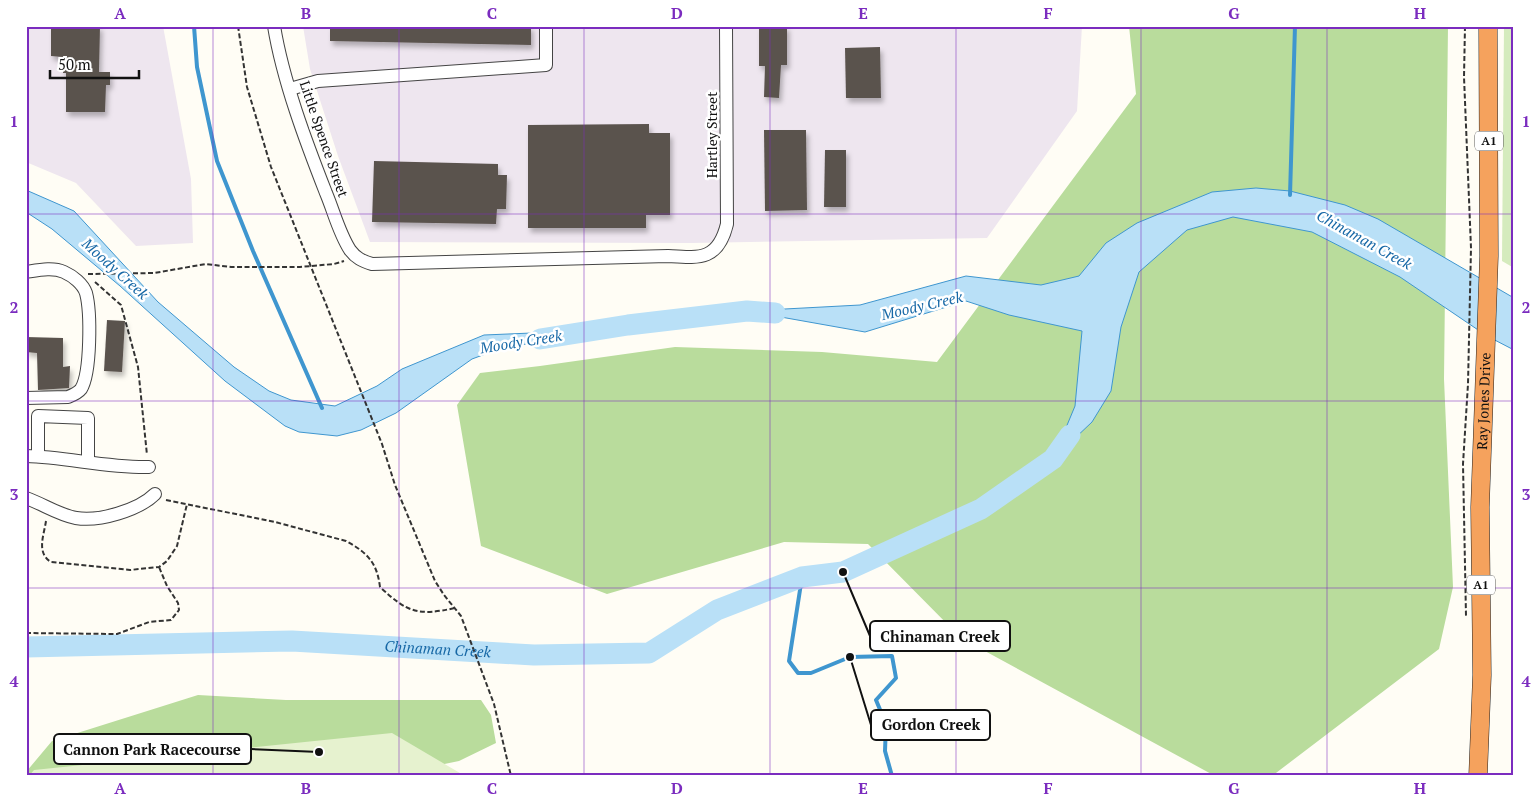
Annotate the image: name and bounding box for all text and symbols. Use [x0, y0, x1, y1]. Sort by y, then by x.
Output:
text: A [114, 2, 126, 24]
text: B [301, 2, 311, 24]
text: C [487, 2, 497, 24]
text: D [671, 2, 683, 24]
text: E [858, 2, 868, 24]
text: F [1043, 2, 1053, 24]
text: G [1228, 2, 1240, 24]
text: H [1414, 2, 1426, 24]
scale bar [50, 48, 139, 80]
text: 50 m [58, 54, 91, 74]
street label: Little Spence Street [296, 78, 354, 200]
street label: Hartley Street [702, 91, 721, 178]
text: 1 [9, 110, 19, 132]
text: 1 [1521, 110, 1531, 132]
road number: A1 [1475, 132, 1503, 150]
water label: Chinaman Creek [1313, 205, 1416, 274]
water label: Moody Creek [77, 232, 154, 304]
water label: Moody Creek [878, 286, 965, 324]
text: 2 [9, 296, 19, 318]
text: 2 [1521, 296, 1531, 318]
water label: Moody Creek [477, 325, 564, 358]
street label: Ray Jones Drive [1472, 352, 1495, 450]
text: 3 [9, 483, 19, 505]
text: 3 [1521, 483, 1531, 505]
road number: A1 [1467, 576, 1495, 594]
callout: Chinaman Creek [870, 621, 1010, 651]
text: Chinaman Creek [880, 626, 1000, 646]
water label: Chinaman Creek [384, 635, 492, 662]
text: 4 [9, 670, 19, 692]
text: 4 [1521, 670, 1531, 692]
callout: Gordon Creek [871, 710, 990, 740]
text: Gordon Creek [882, 714, 981, 734]
callout: Cannon Park Racecourse [54, 734, 251, 764]
text: Cannon Park Racecourse [63, 739, 241, 759]
text: A [114, 777, 126, 799]
text: B [301, 777, 311, 799]
text: C [487, 777, 497, 799]
text: D [671, 777, 683, 799]
text: E [858, 777, 868, 799]
text: F [1043, 777, 1053, 799]
text: G [1228, 777, 1240, 799]
text: H [1414, 777, 1426, 799]

